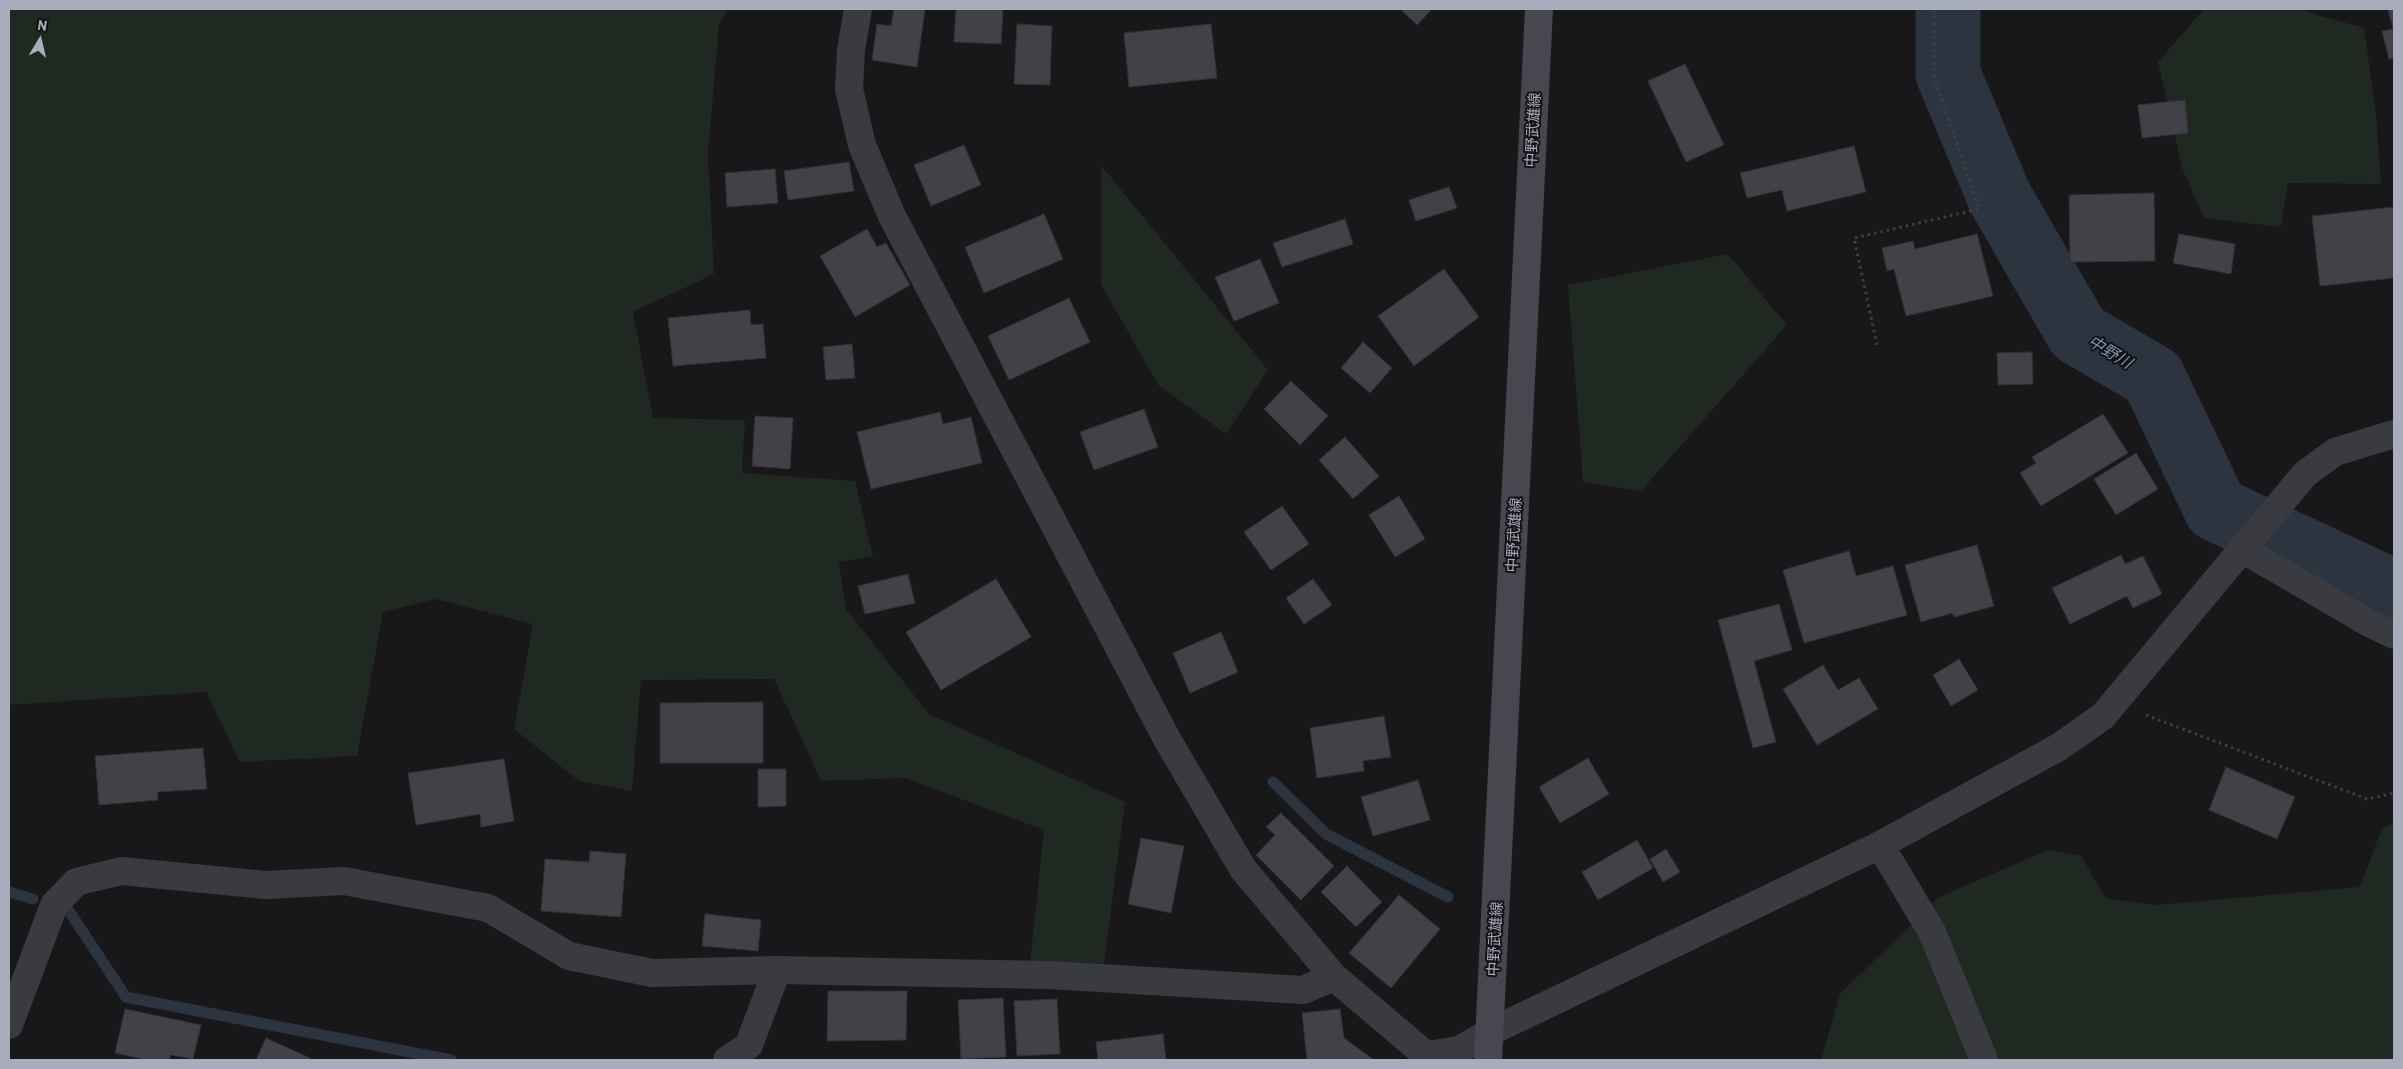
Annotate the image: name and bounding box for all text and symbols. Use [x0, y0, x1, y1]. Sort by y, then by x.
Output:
north arrow [15, 15, 65, 65]
text: N [36, 16, 48, 34]
street label: 中野武雄線 [1522, 92, 1544, 168]
water label: 中野川 [2084, 331, 2136, 373]
street label: 中野武雄線 [1503, 497, 1525, 573]
street label: 中野武雄線 [1484, 901, 1506, 977]

